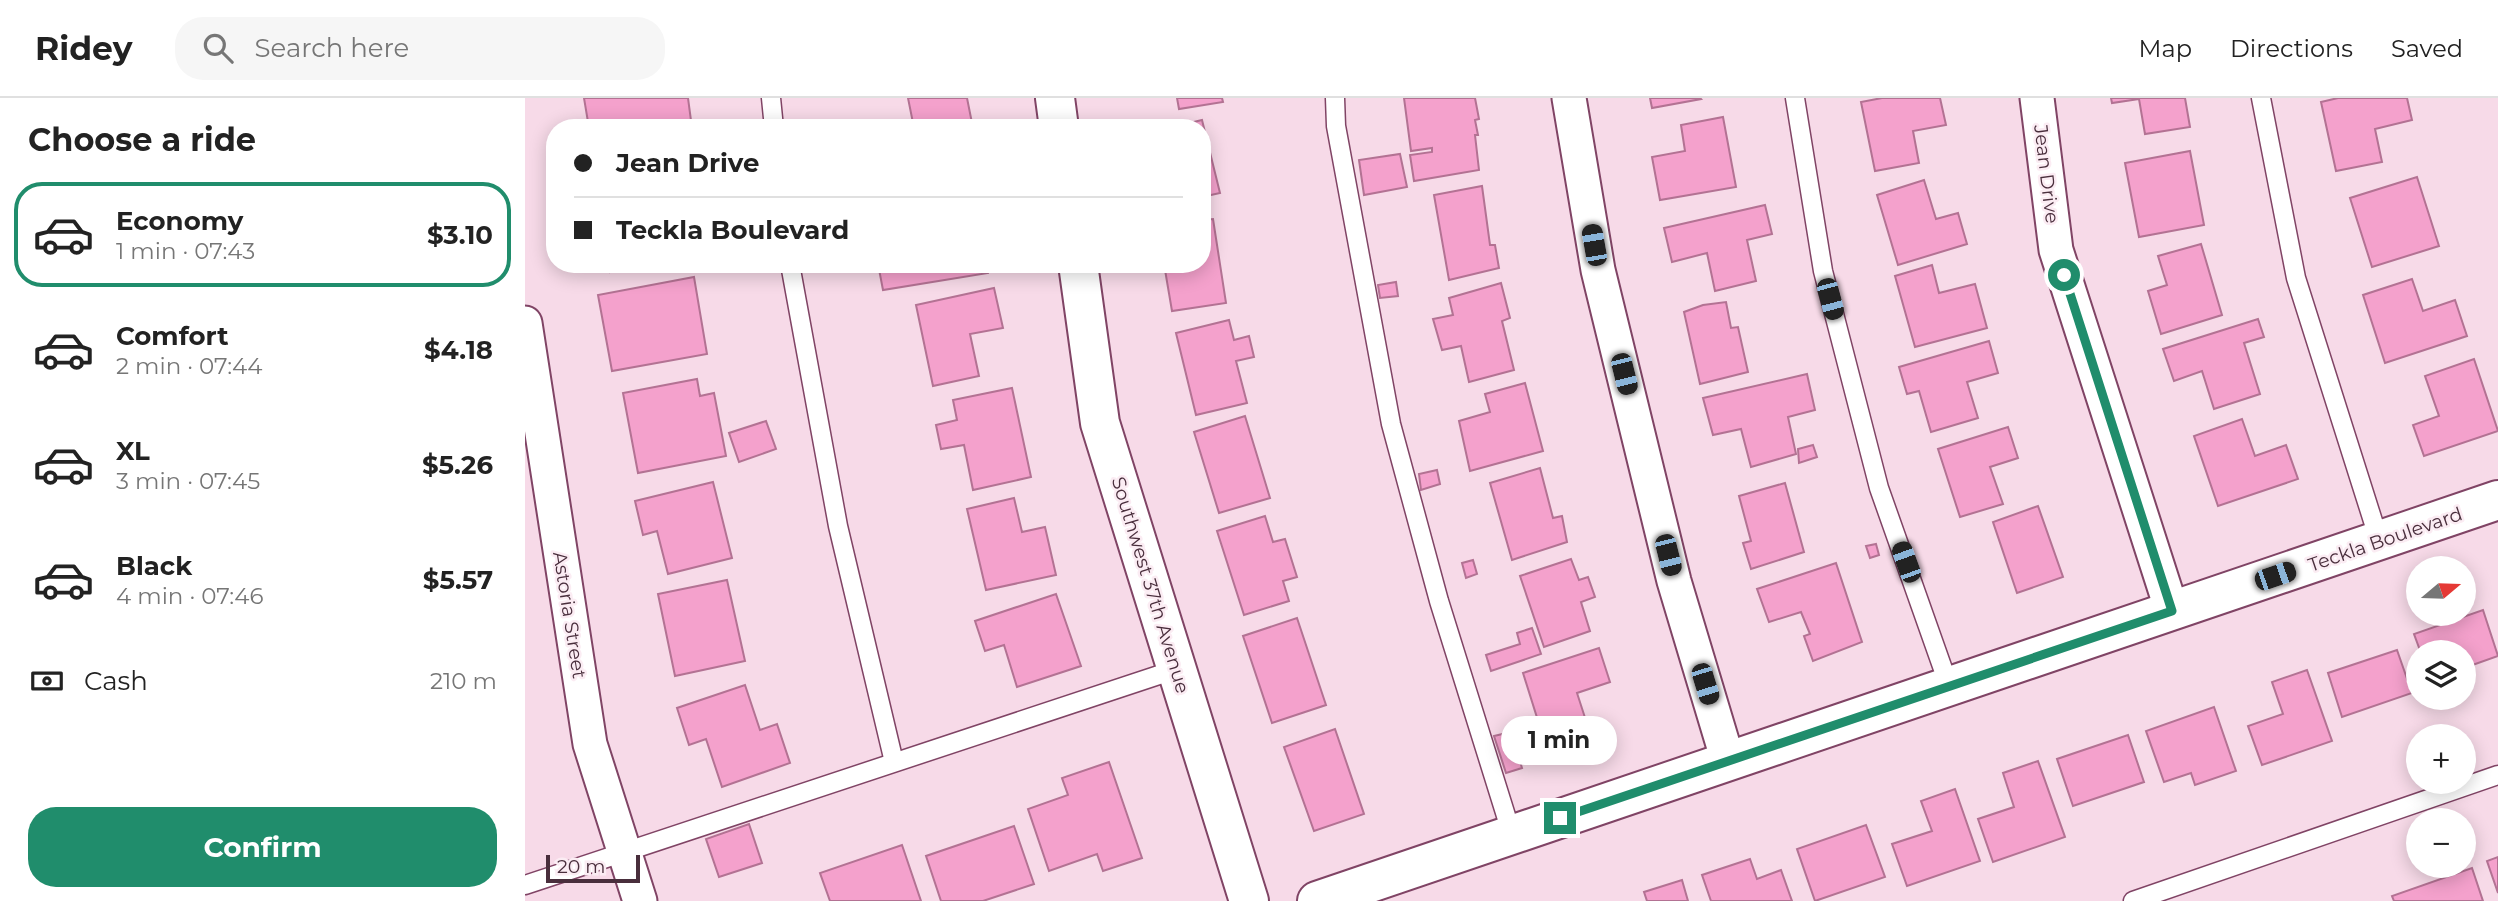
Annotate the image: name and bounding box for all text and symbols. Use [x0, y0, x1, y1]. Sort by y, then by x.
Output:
search box [175, 17, 665, 80]
text: Ridey [35, 28, 133, 68]
icon: search [199, 29, 237, 67]
text: Search here [255, 32, 409, 64]
text: Map [2139, 34, 2192, 63]
text: Directions [2230, 34, 2353, 63]
text: Saved [2391, 34, 2463, 63]
text: Choose a ride [28, 120, 256, 159]
street label: Jean Drive [2029, 122, 2064, 225]
text: Jean Drive [616, 147, 759, 179]
icon: car [32, 203, 95, 266]
text: Economy [116, 205, 243, 237]
text: Teckla Boulevard [616, 214, 849, 246]
text: $3.10 [427, 219, 493, 251]
car [1581, 222, 1608, 268]
text: 1 min · 07:43 [116, 237, 255, 265]
route start [2048, 259, 2080, 291]
car [1815, 276, 1846, 322]
icon: car [32, 318, 95, 381]
text: Comfort [116, 320, 228, 352]
text: $4.18 [424, 334, 493, 366]
car [1609, 351, 1640, 397]
text: 2 min · 07:44 [116, 352, 263, 380]
icon: car [32, 433, 95, 496]
text: XL [116, 435, 150, 467]
text: $5.26 [422, 449, 493, 481]
text: 3 min · 07:45 [116, 467, 260, 495]
street label: Southwest 37th Avenue [1107, 474, 1194, 696]
street label: Teckla Boulevard [2305, 502, 2465, 577]
car [1653, 532, 1684, 578]
car [1889, 539, 1924, 585]
icon: car [32, 548, 95, 611]
text: Black [116, 550, 192, 582]
street label: Astoria Street [548, 550, 591, 681]
north arrow [2406, 556, 2476, 626]
map controls [2406, 556, 2476, 878]
car [2252, 559, 2299, 593]
text: $5.57 [423, 564, 493, 596]
text: 4 min · 07:46 [116, 582, 263, 610]
button: layers [2406, 640, 2476, 710]
car [1689, 661, 1722, 707]
icon: cash [28, 662, 66, 700]
text: Cash [84, 665, 148, 697]
text: 210 m [430, 667, 497, 695]
callout: 1 min [1502, 716, 1618, 766]
button: + [2406, 724, 2476, 794]
text: 1 min [1528, 726, 1590, 754]
route end [1544, 802, 1576, 834]
button: Confirm [28, 807, 497, 887]
button: − [2406, 808, 2476, 878]
scale bar [546, 852, 641, 884]
text: 20 m [557, 855, 605, 878]

